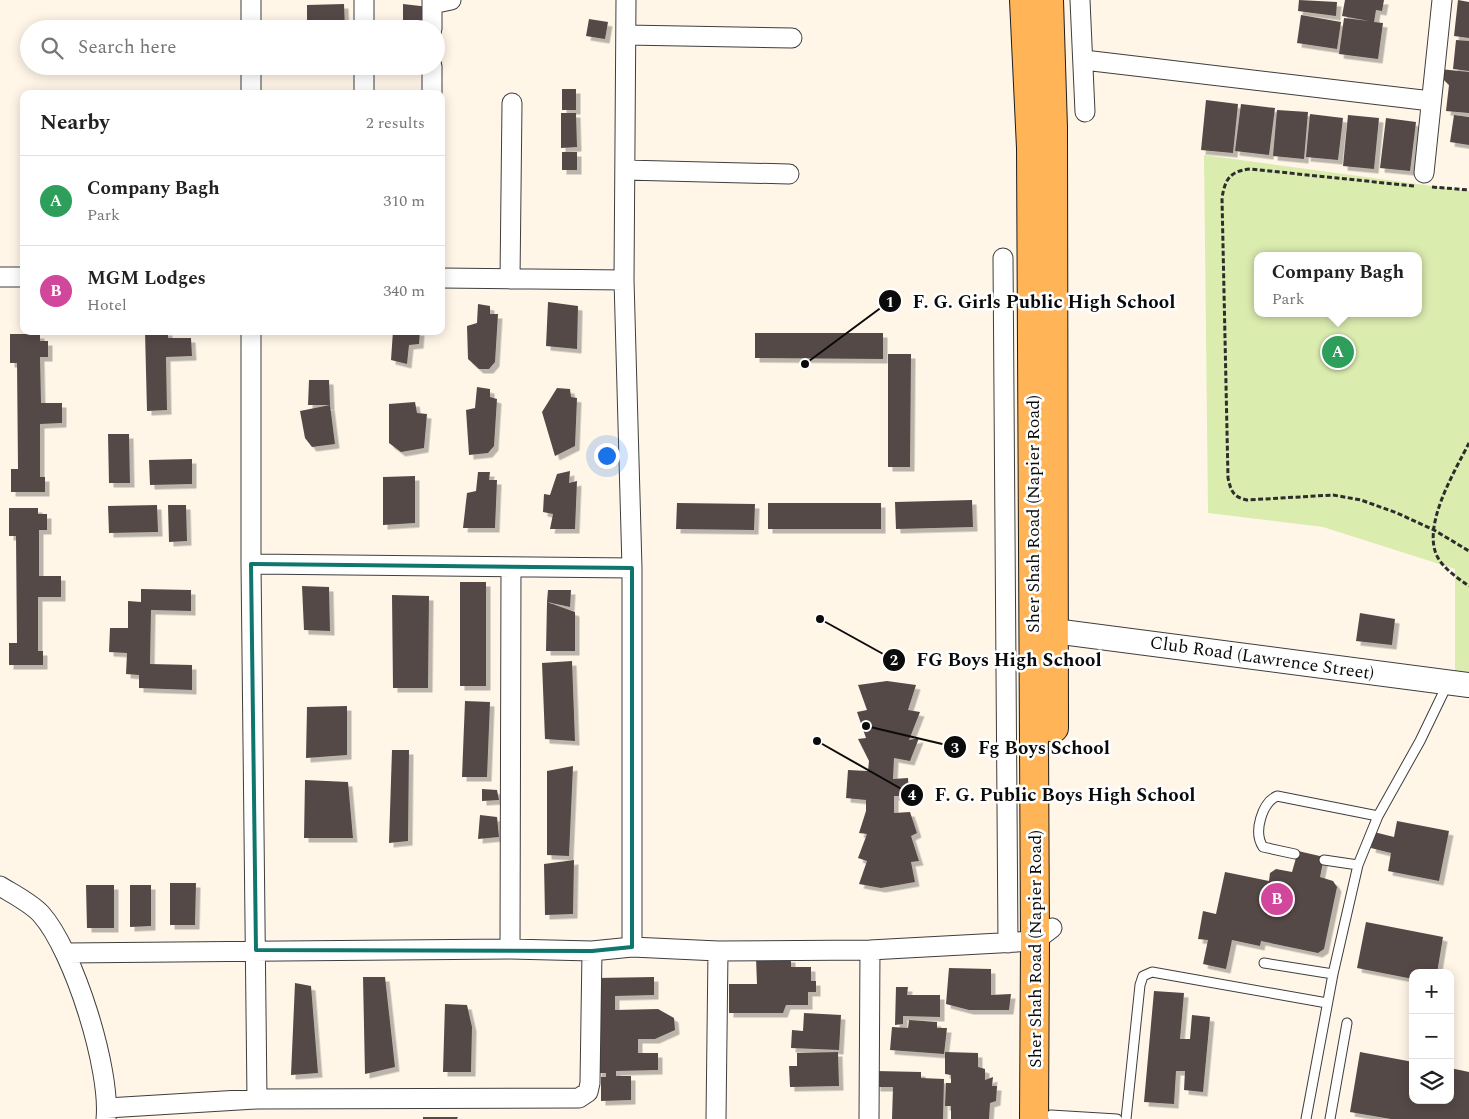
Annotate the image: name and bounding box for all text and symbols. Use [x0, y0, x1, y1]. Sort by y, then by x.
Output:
search box [20, 20, 445, 75]
text: Search here [78, 33, 177, 62]
icon: search [38, 34, 66, 62]
text: Nearby [40, 107, 110, 139]
text: 2 results [366, 111, 425, 135]
text: Company Bagh [87, 174, 220, 203]
text: A [50, 189, 62, 213]
text: 310 m [383, 189, 425, 213]
text: Park [87, 203, 120, 227]
popup [1254, 252, 1422, 317]
text: Company Bagh [1272, 258, 1404, 287]
text: MGM Lodges [87, 264, 206, 293]
text: B [50, 279, 62, 303]
text: 340 m [383, 279, 425, 303]
callout: F. G. Girls Public High School [877, 284, 1185, 318]
text: Park [1272, 287, 1305, 311]
text: F. G. Girls Public High School [913, 288, 1175, 317]
text: 1 [886, 291, 894, 314]
text: Hotel [87, 293, 127, 317]
pin: A [1322, 333, 1354, 371]
street label: Sher Shah Road (Napier Road) [1020, 395, 1047, 633]
your location [594, 443, 620, 469]
street label: Club Road (Lawrence Street) [1148, 629, 1376, 687]
callout: FG Boys High School [881, 643, 1112, 677]
text: FG Boys High School [916, 646, 1102, 675]
text: 2 [890, 649, 898, 672]
callout: Fg Boys School [943, 730, 1119, 764]
text: Fg Boys School [978, 734, 1110, 763]
text: 3 [951, 737, 959, 760]
callout: F. G. Public Boys High School [899, 778, 1206, 812]
text: F. G. Public Boys High School [934, 781, 1196, 810]
text: 4 [908, 784, 917, 807]
street label: Sher Shah Road (Napier Road) [1022, 830, 1049, 1068]
pin: B [1261, 880, 1293, 918]
map controls [1409, 969, 1454, 1104]
button: + [1409, 969, 1454, 1014]
button: − [1409, 1014, 1454, 1059]
button: layers [1409, 1059, 1454, 1104]

